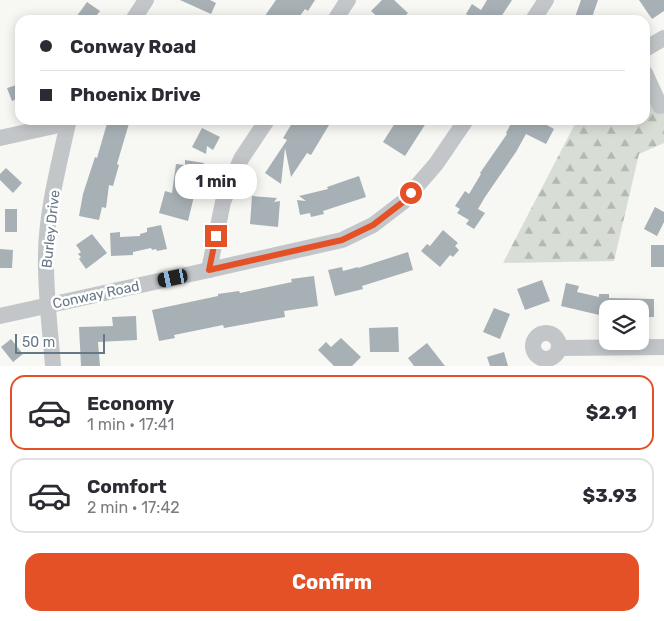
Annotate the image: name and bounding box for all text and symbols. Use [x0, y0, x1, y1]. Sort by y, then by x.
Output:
text: Conway Road [70, 35, 196, 58]
text: Phoenix Drive [70, 83, 201, 106]
callout: 1 min [175, 164, 257, 198]
text: 1 min [196, 172, 236, 191]
route start [400, 182, 422, 204]
street label: Burley Drive [38, 189, 64, 269]
route end [205, 225, 227, 247]
car [156, 268, 189, 288]
street label: Conway Road [51, 278, 141, 312]
map controls [599, 300, 649, 350]
button: layers [599, 300, 649, 350]
scale bar [15, 331, 105, 354]
text: 50 m [22, 334, 55, 351]
icon: car [27, 390, 72, 435]
text: Economy [87, 392, 174, 415]
text: $2.91 [586, 401, 637, 424]
text: 1 min · 17:41 [87, 415, 174, 434]
icon: car [27, 473, 72, 518]
text: Comfort [87, 475, 167, 498]
text: $3.93 [583, 484, 637, 507]
text: 2 min · 17:42 [87, 498, 180, 517]
button: Confirm [25, 553, 639, 611]

